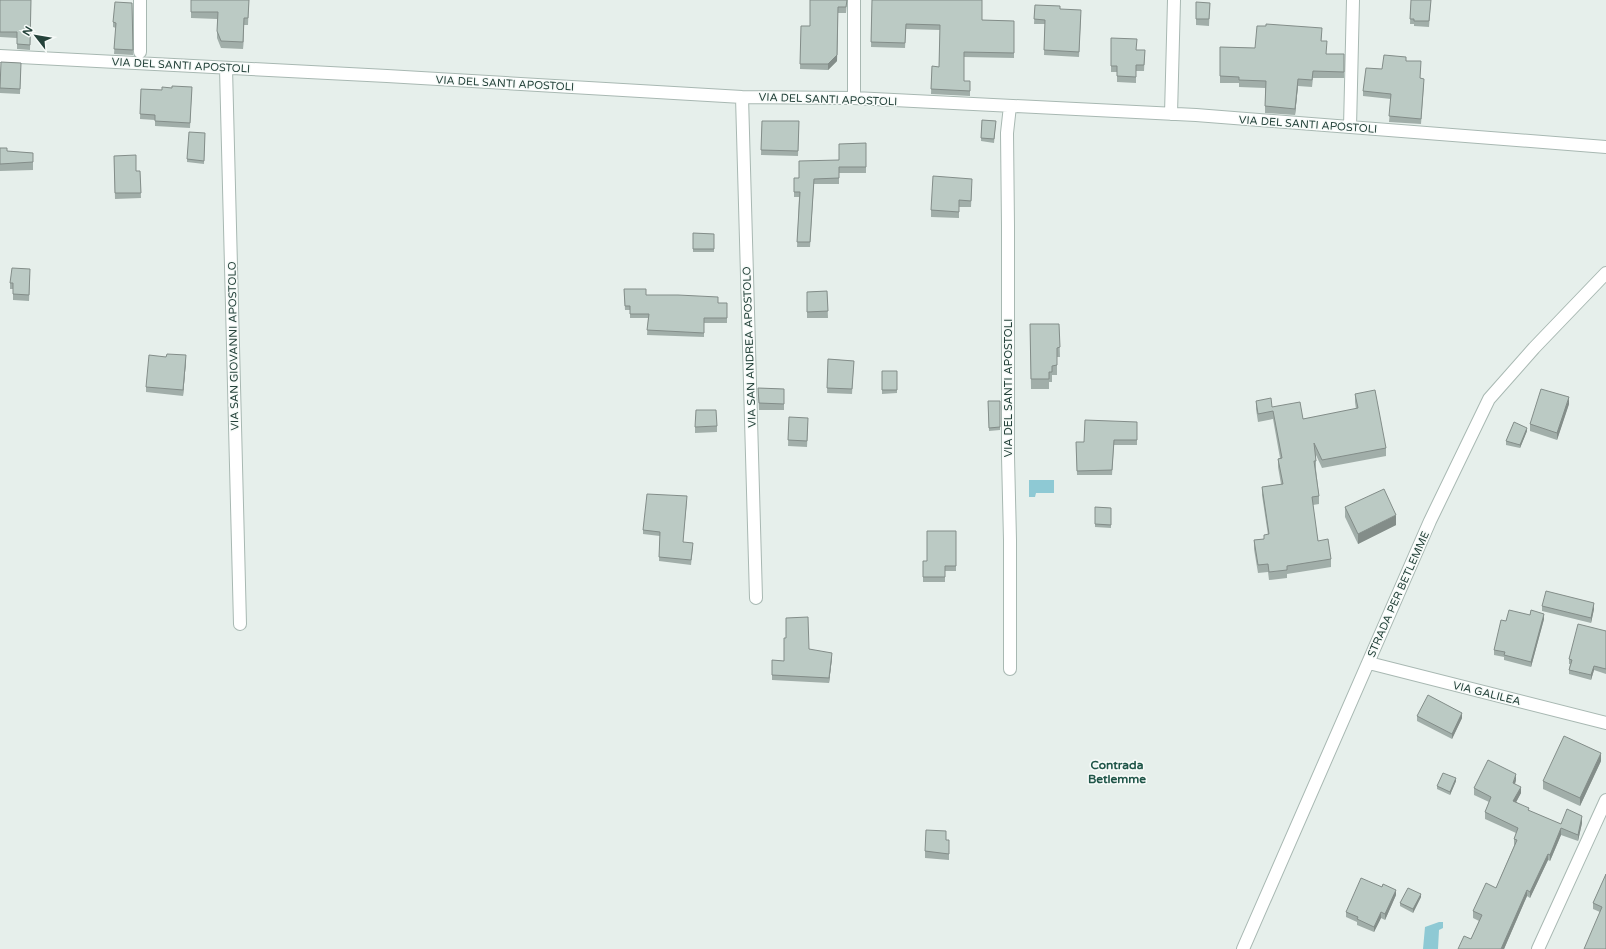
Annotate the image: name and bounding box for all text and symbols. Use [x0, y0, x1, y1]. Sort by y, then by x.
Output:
north arrow [16, 16, 56, 56]
text: N [20, 24, 36, 38]
street label: VIA DEL SANTI APOSTOLI [111, 55, 251, 76]
street label: VIA DEL SANTI APOSTOLI [435, 73, 575, 94]
street label: VIA DEL SANTI APOSTOLI [759, 91, 897, 108]
street label: VIA DEL SANTI APOSTOLI [1238, 113, 1378, 136]
street label: VIA SAN GIOVANNI APOSTOLO [226, 261, 241, 431]
street label: VIA SAN ANDREA APOSTOLO [740, 266, 759, 428]
street label: VIA DEL SANTI APOSTOLI [1002, 319, 1015, 457]
street label: STRADA PER BETLEMME [1365, 529, 1432, 659]
street label: VIA GALILEA [1452, 679, 1522, 708]
district label: Contrada Betlemme [1088, 758, 1146, 786]

